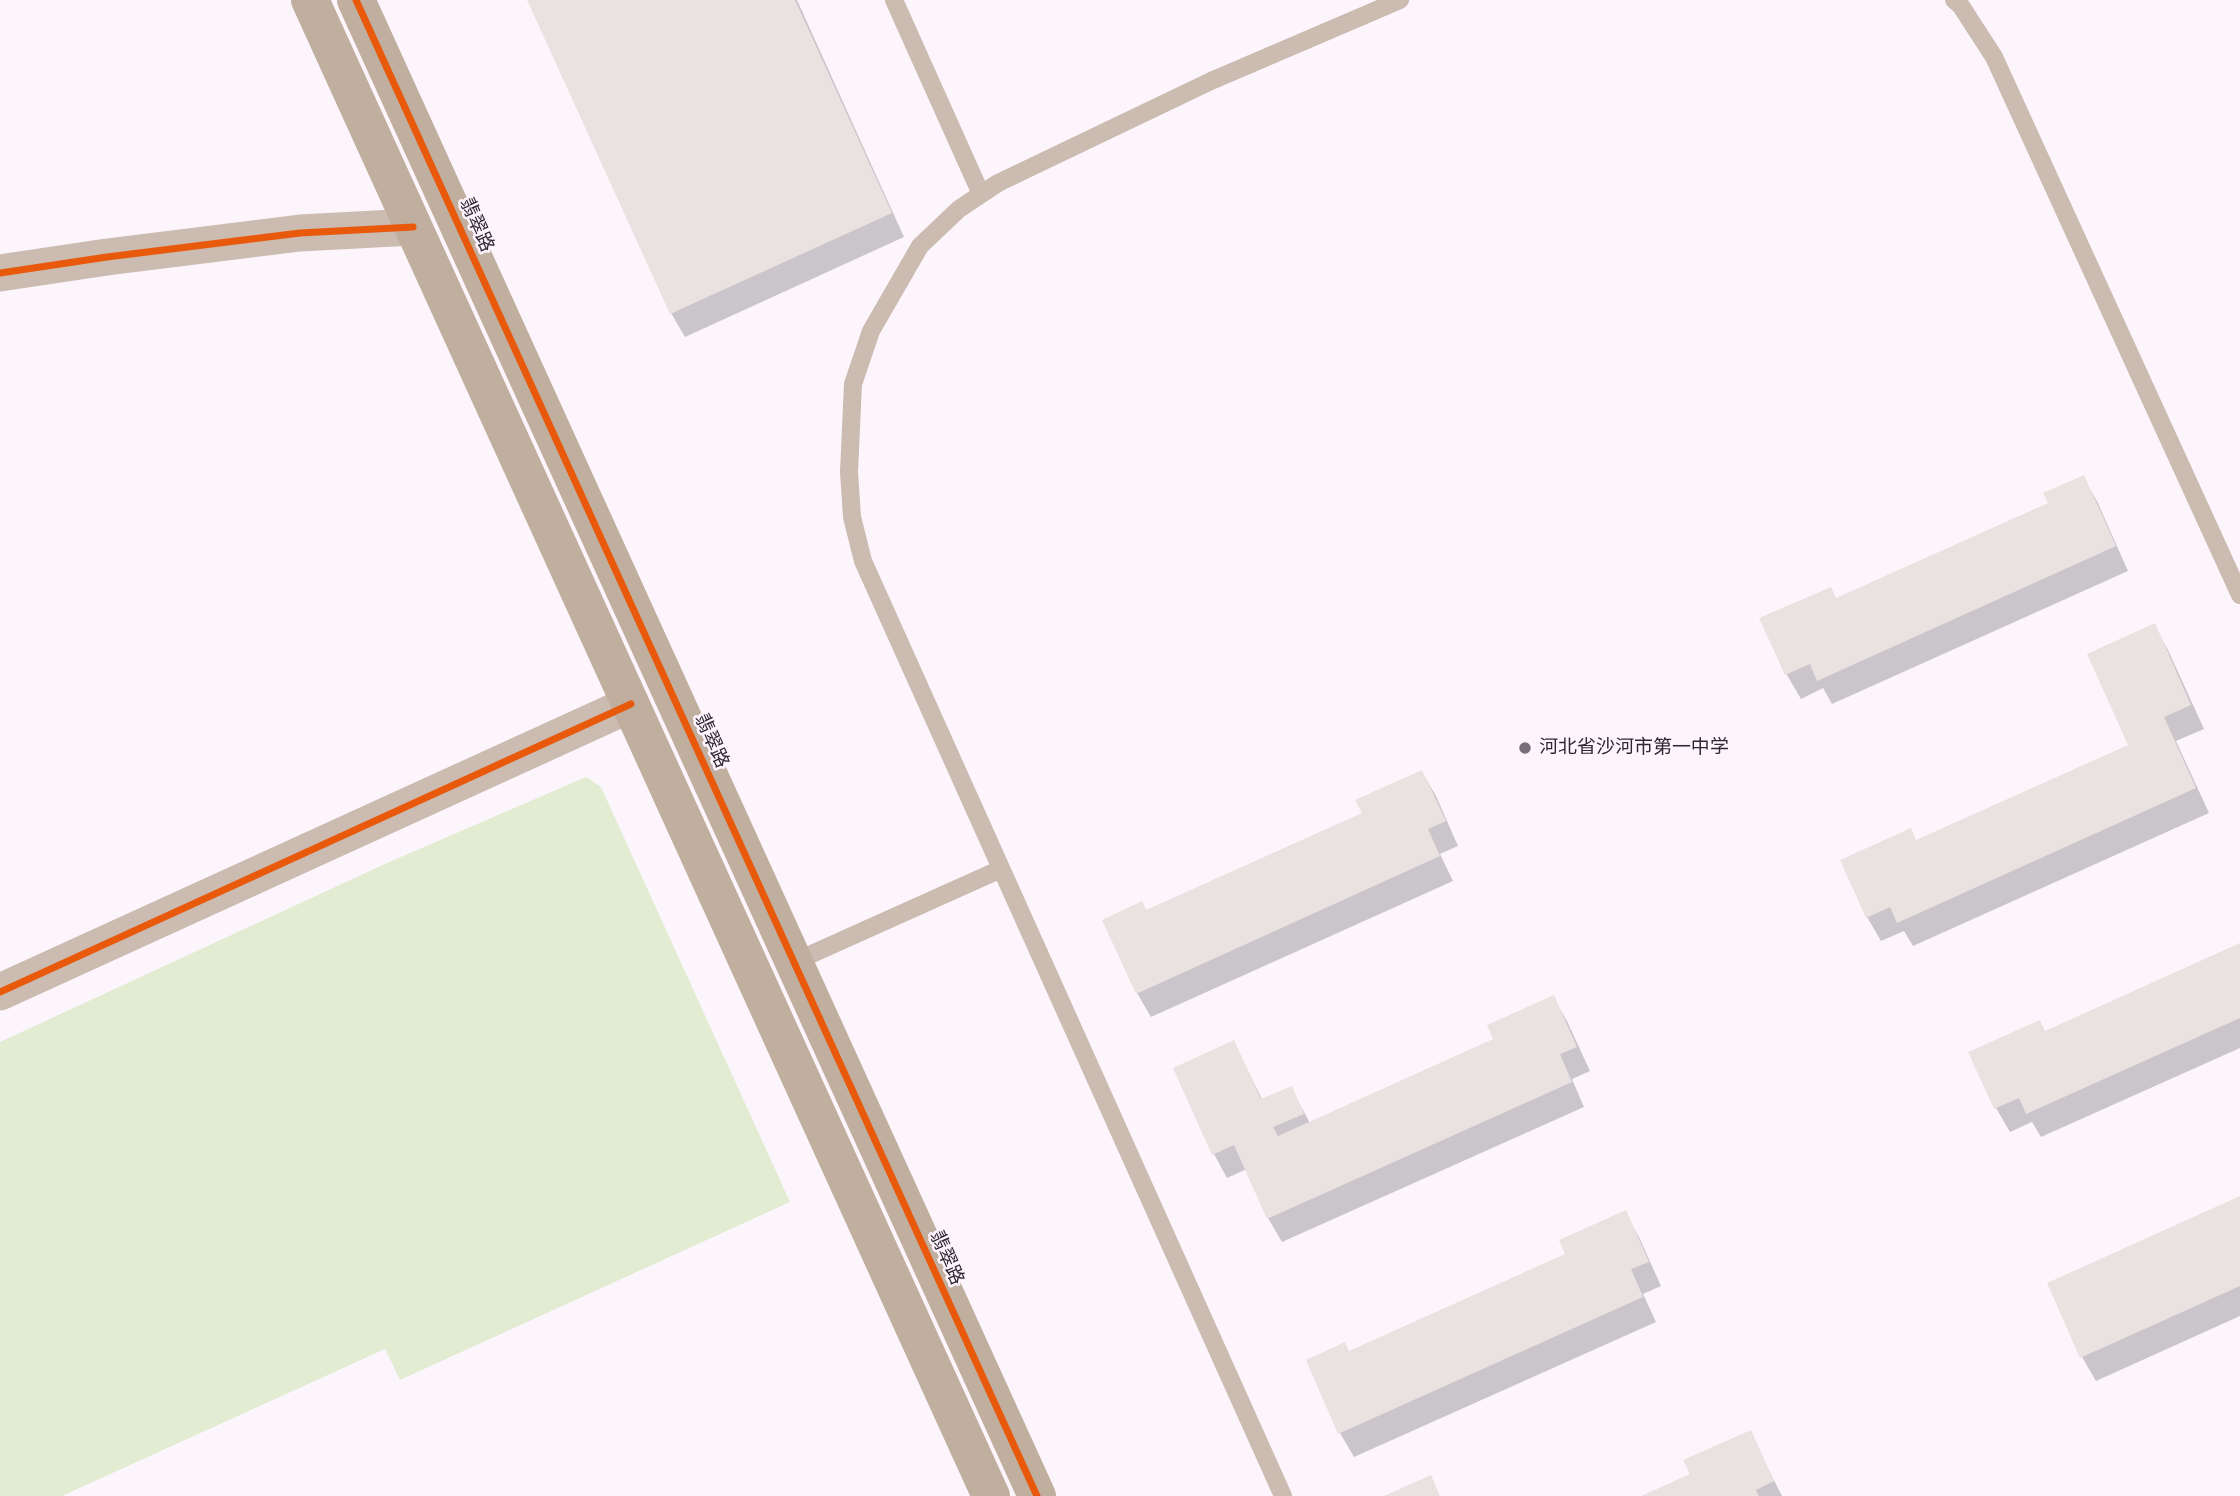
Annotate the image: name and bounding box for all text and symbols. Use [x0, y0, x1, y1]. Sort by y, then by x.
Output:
street label: 翡翠路 [454, 194, 498, 256]
street label: 翡翠路 [689, 710, 733, 772]
place label: 河北省沙河市第一中学 [1539, 737, 1729, 759]
marker: 河北省沙河市第一中学 [1517, 740, 1533, 756]
street label: 翡翠路 [924, 1227, 968, 1289]

